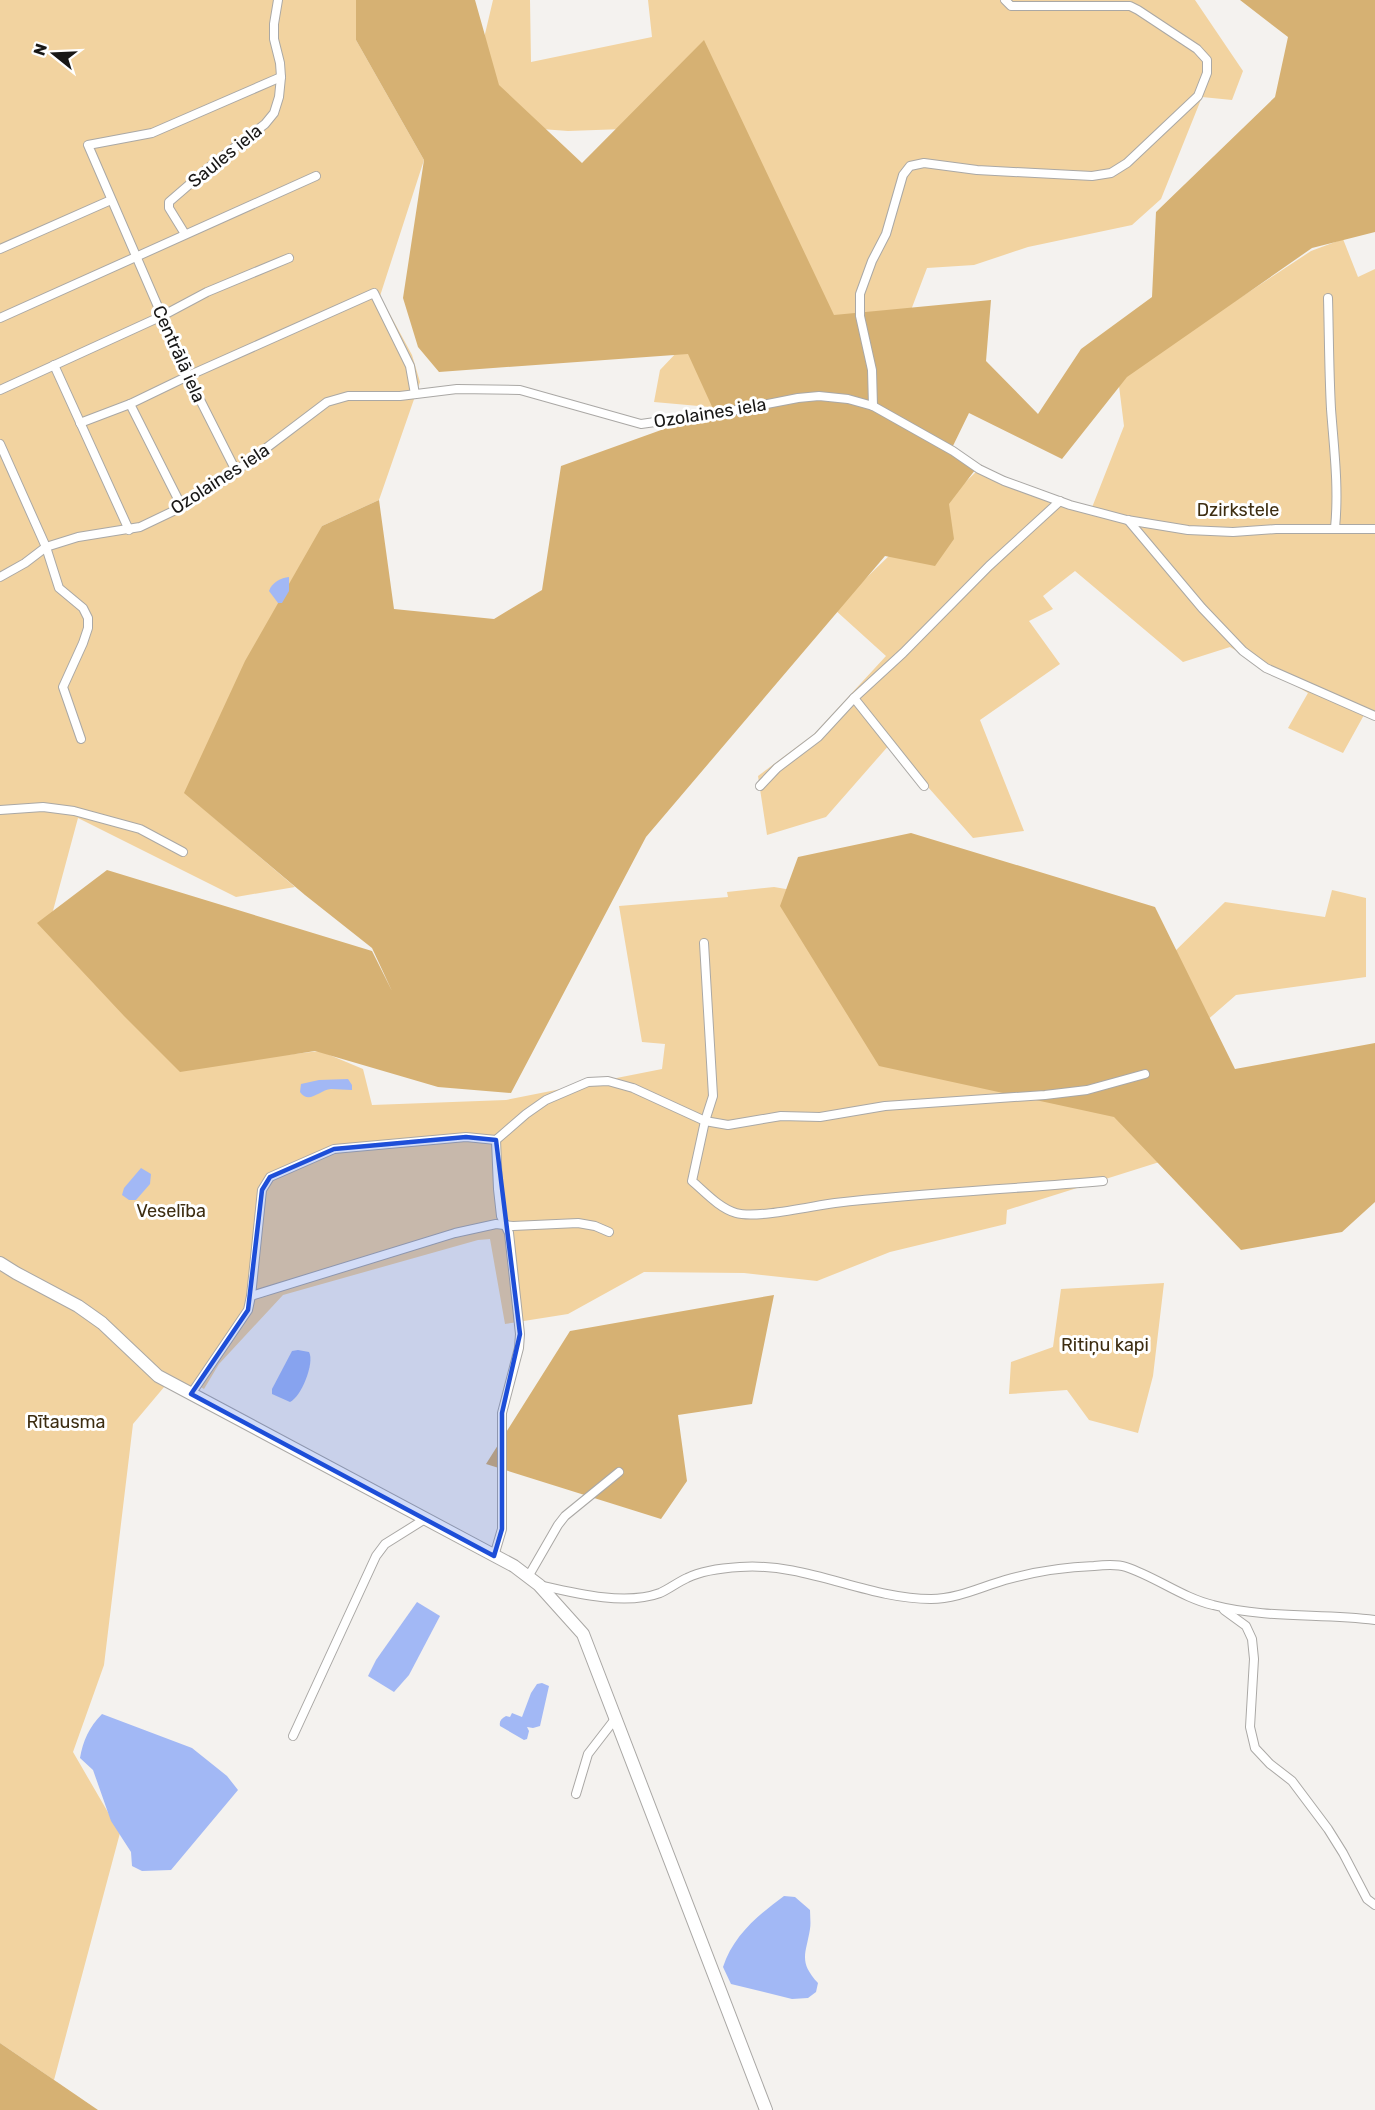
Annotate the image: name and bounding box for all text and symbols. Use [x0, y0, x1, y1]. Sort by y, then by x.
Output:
north arrow [24, 24, 84, 84]
text: N [29, 41, 51, 58]
street label: Saules iela [184, 120, 266, 192]
street label: Centrālā iela [148, 302, 210, 406]
street label: Ozolaines iela [652, 393, 768, 433]
street label: Ozolaines iela [166, 439, 274, 519]
park label: Dzirkstele [1197, 499, 1279, 521]
park label: Veselība [136, 1200, 206, 1222]
park label: Ritiņu kapi [1061, 1334, 1149, 1356]
park label: Rītausma [26, 1411, 106, 1433]

